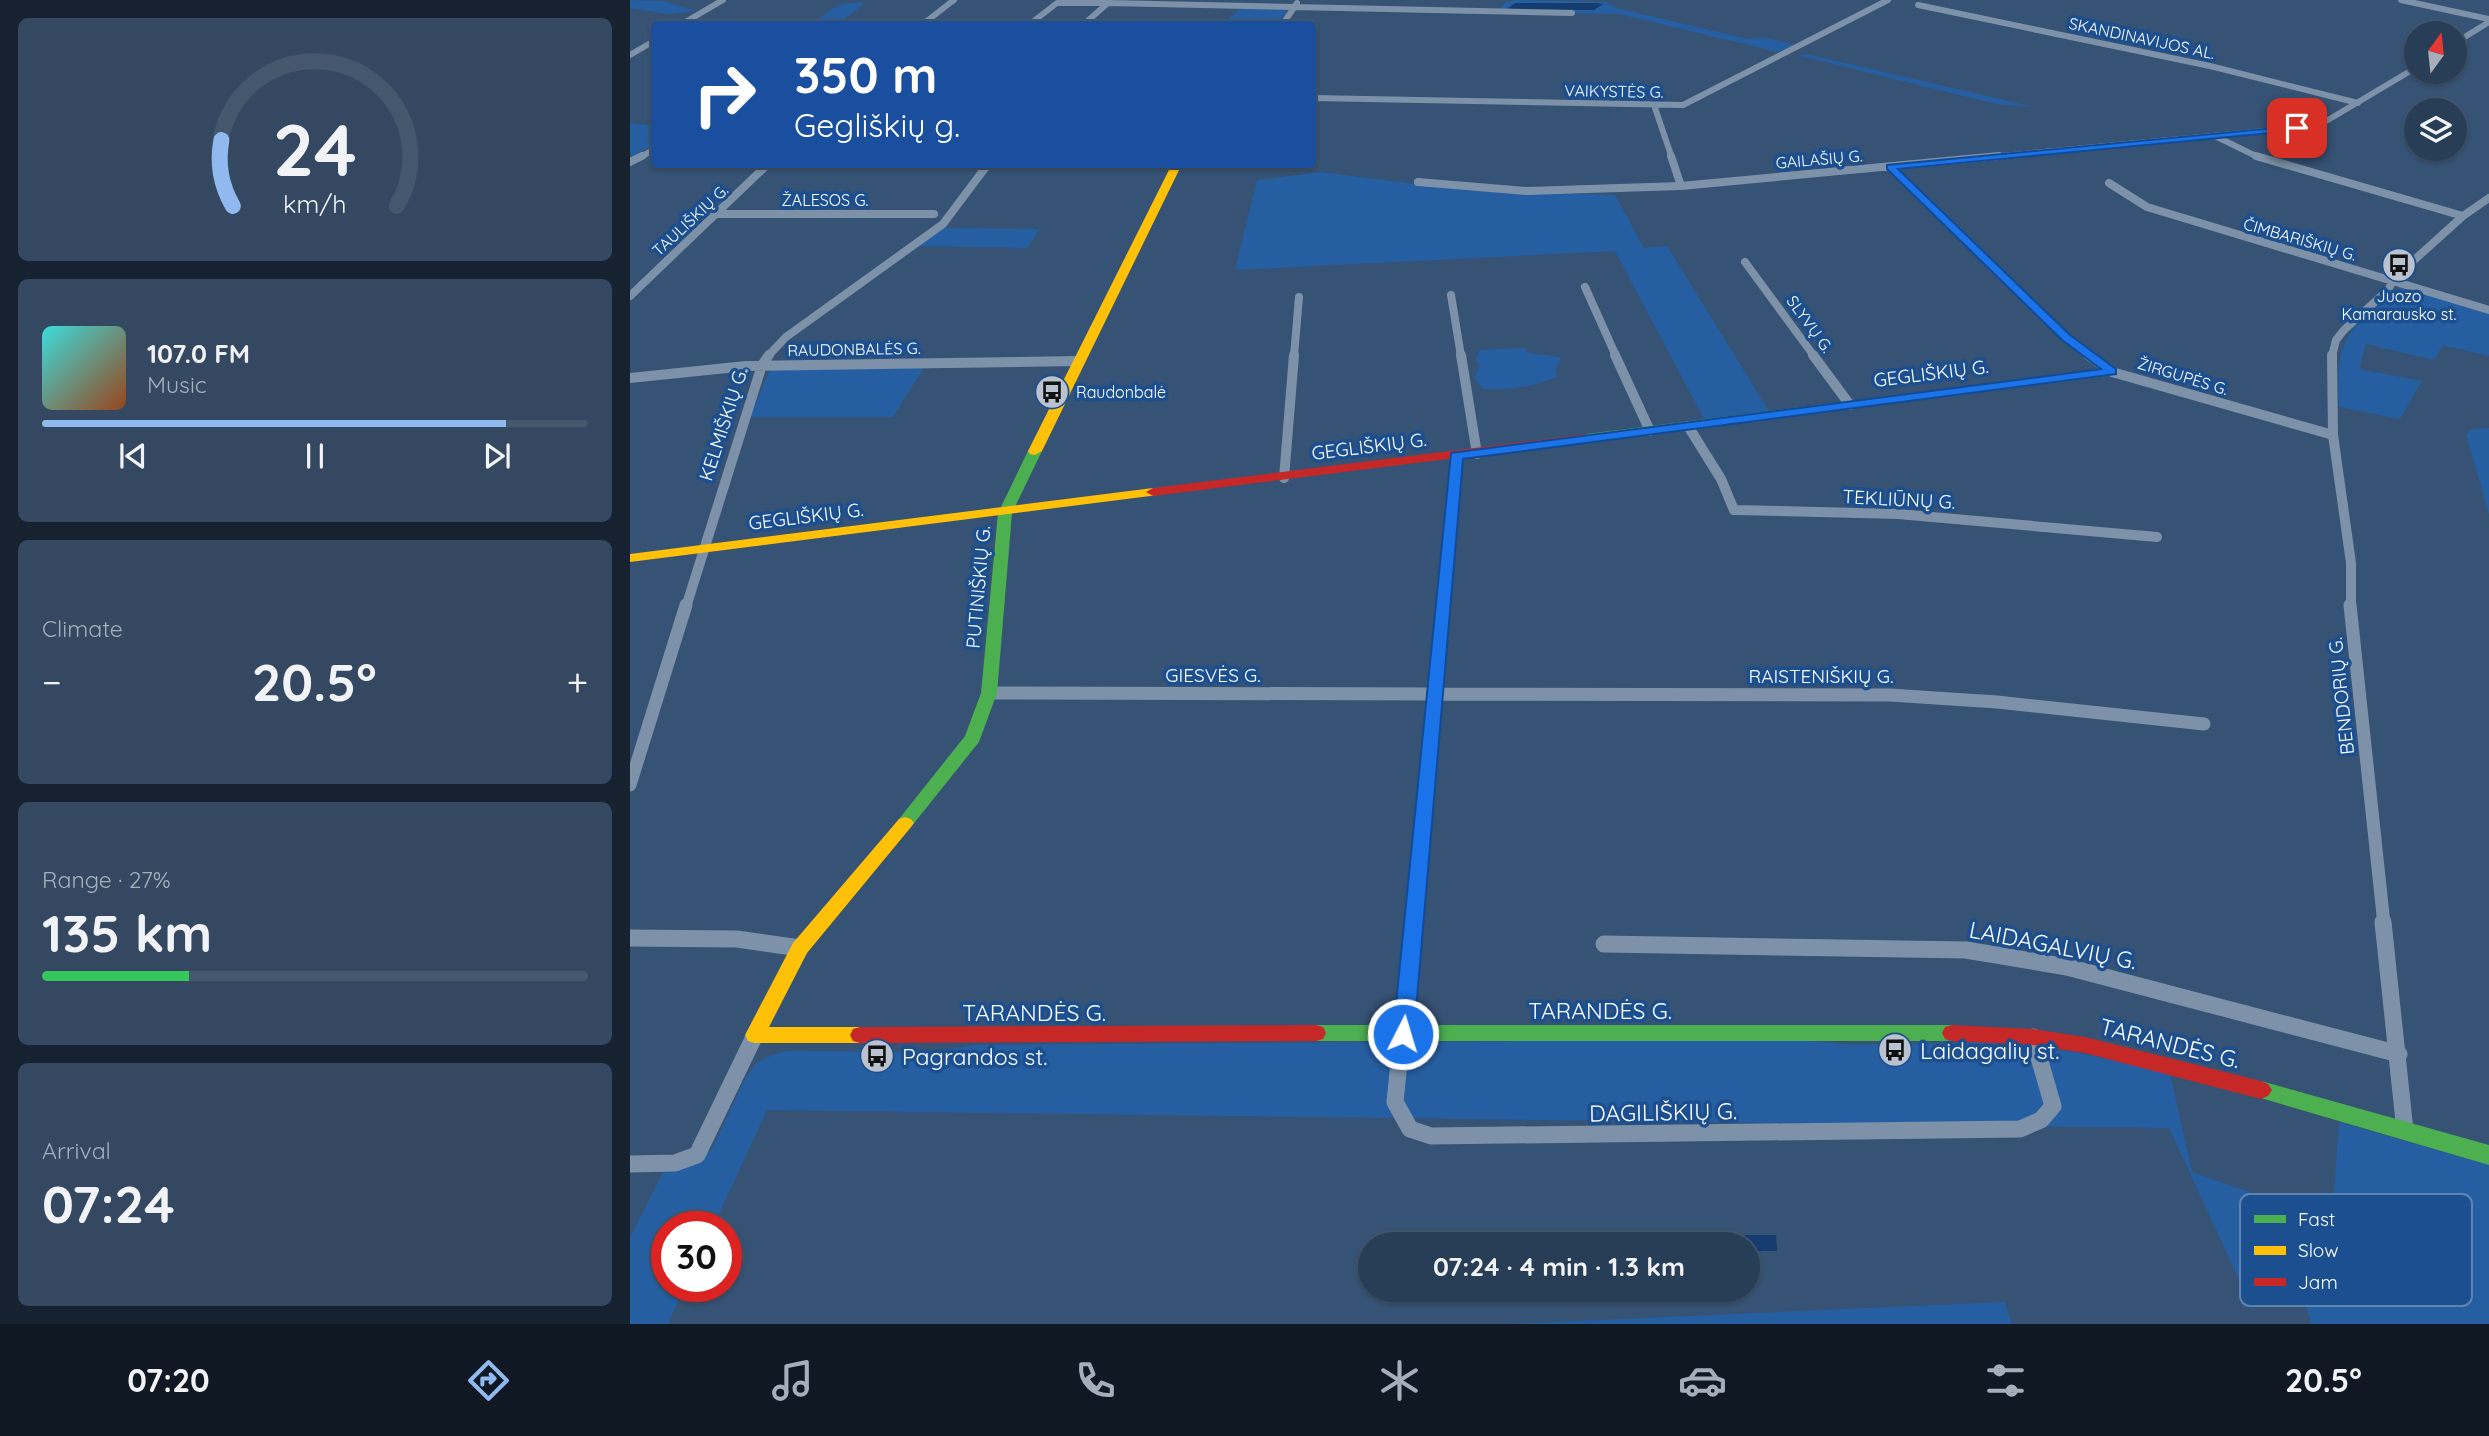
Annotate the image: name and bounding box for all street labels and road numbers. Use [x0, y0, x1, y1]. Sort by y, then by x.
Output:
street label: SKANDINAVIJOS AL. [2067, 13, 2217, 63]
street label: VAIKYSTĖS G. [1564, 80, 1664, 102]
street label: GAILAŠIŲ G. [1775, 145, 1863, 173]
street label: TAULIŠKIŲ G. [648, 180, 732, 260]
street label: ŽALESOS G. [782, 190, 869, 210]
street label: ČIMBARIŠKIŲ G. [2241, 213, 2359, 265]
street label: SLYVŲ G. [1783, 291, 1838, 357]
street label: RAUDONBALĖS G. [787, 338, 921, 360]
street label: ŽIRGUPĖS G. [2135, 353, 2231, 399]
street label: GEGLIŠKIŲ G. [1872, 354, 1990, 392]
street label: KELMIŠKIŲ G. [693, 364, 753, 484]
street label: GEGLIŠKIŲ G. [1310, 427, 1428, 465]
street label: TEKLIŪNŲ G. [1842, 484, 1956, 514]
street label: GEGLIŠKIŲ G. [747, 497, 865, 535]
street label: PUTINIŠKIŲ G. [961, 525, 995, 649]
street label: BENDORIŲ G. [2323, 636, 2359, 756]
street label: GIESVĖS G. [1165, 663, 1261, 687]
street label: RAISTENIŠKIŲ G. [1749, 664, 1893, 688]
street label: LAIDAGALVIŲ G. [1967, 915, 2139, 975]
street label: TARANDĖS G. [1528, 996, 1672, 1025]
street label: TARANDĖS G. [962, 998, 1106, 1027]
street label: TARANDĖS G. [2097, 1012, 2243, 1074]
street label: DAGILIŠKIŲ G. [1589, 1096, 1737, 1128]

